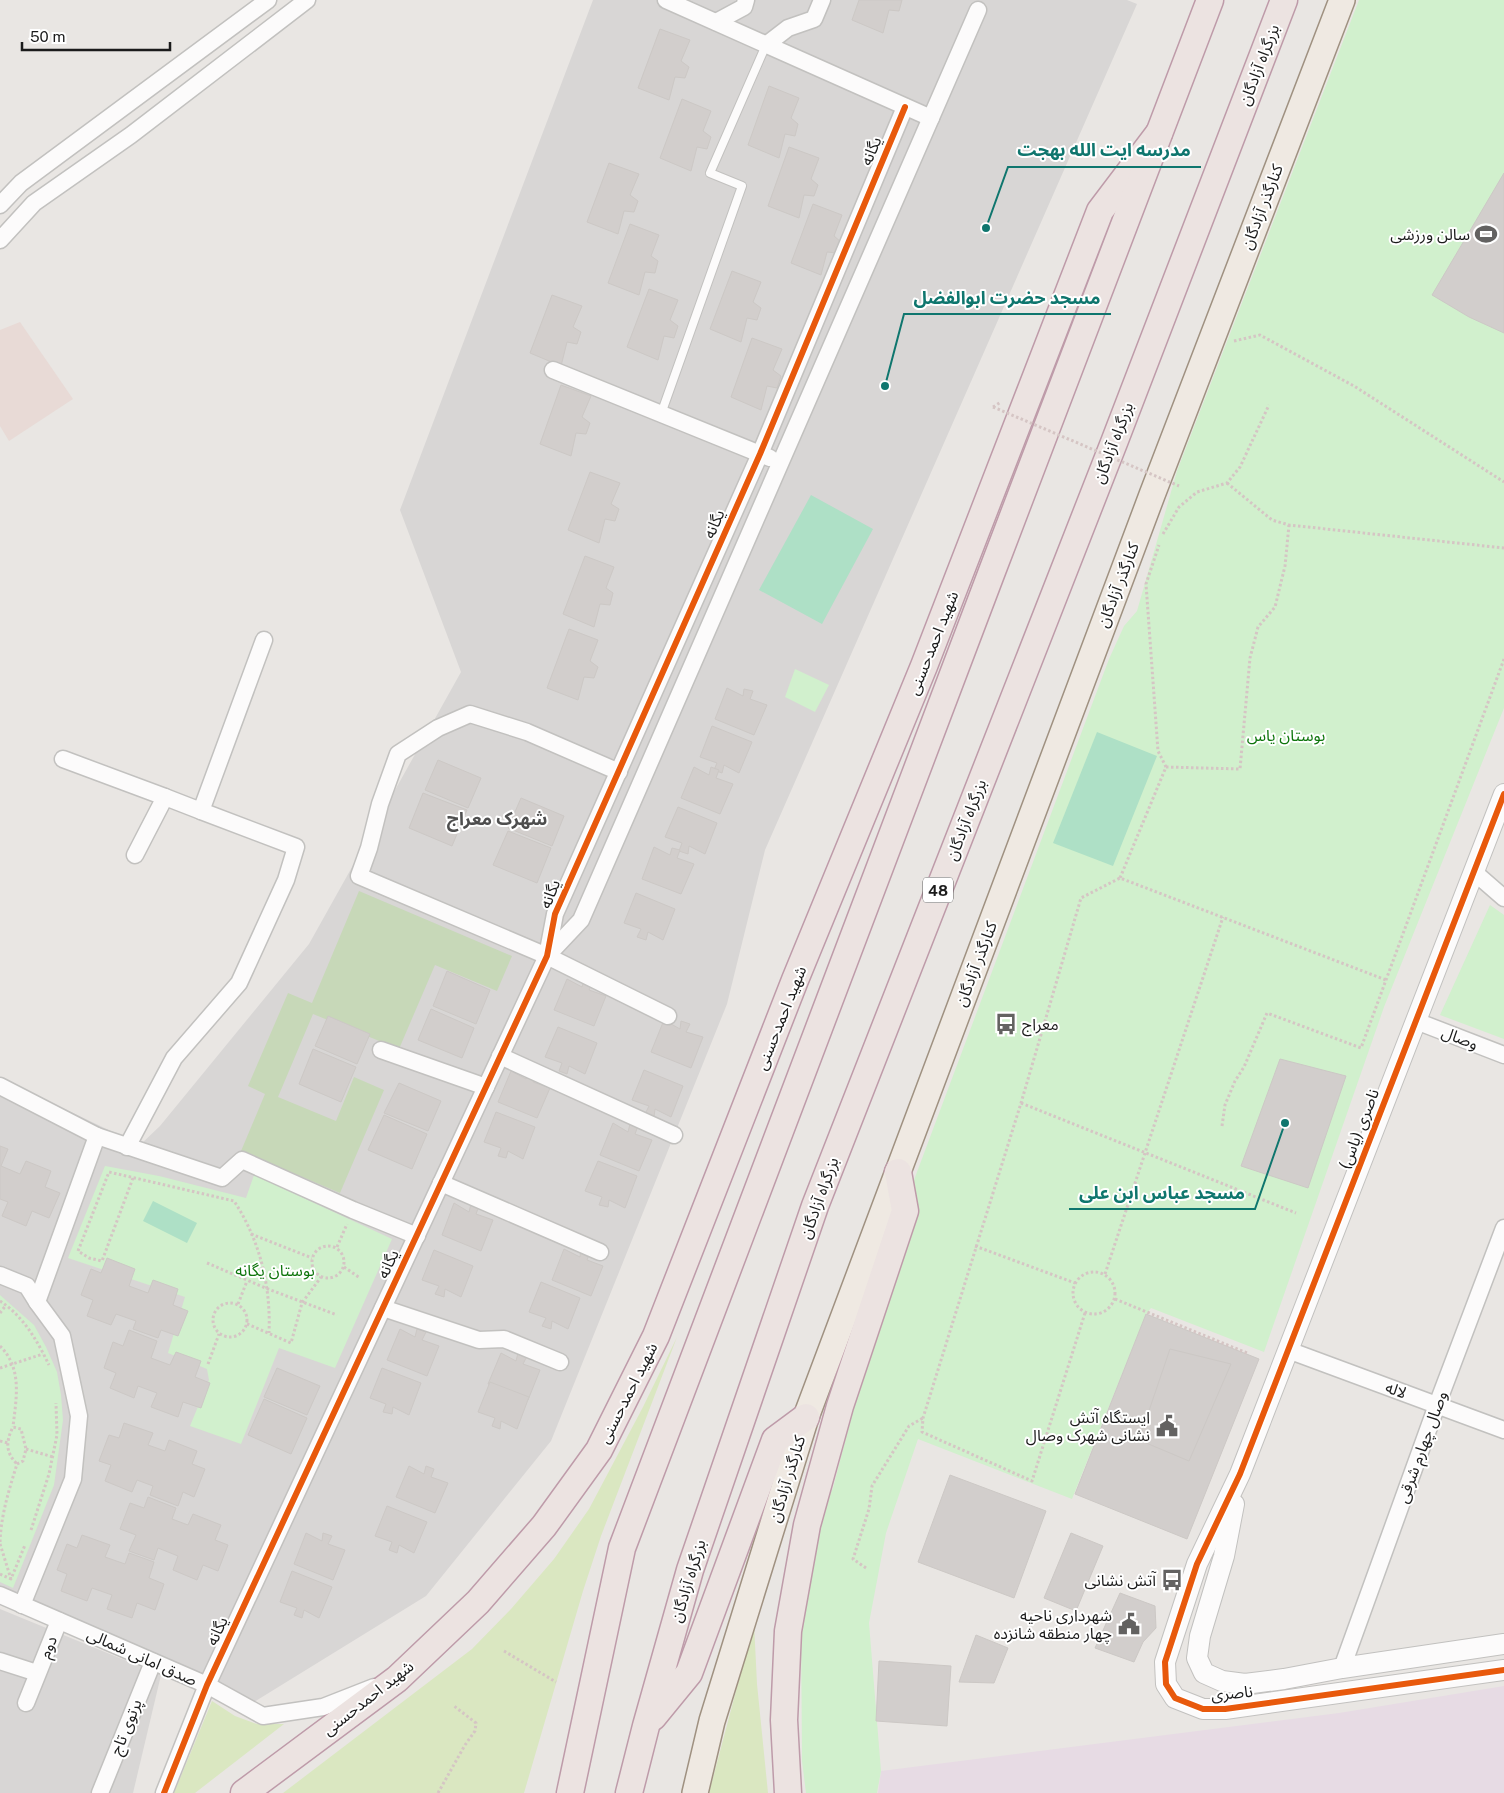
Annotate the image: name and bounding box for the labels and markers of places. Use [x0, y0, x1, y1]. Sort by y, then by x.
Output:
callout: مدرسه ایت الله بهجت [1008, 134, 1201, 167]
sports icon: سالن ورزشی [1473, 221, 1499, 247]
place label: سالن ورزشی [1390, 225, 1470, 244]
callout: مسجد حضرت ابوالفضل [904, 281, 1111, 314]
bus stop icon: معراج [993, 1011, 1019, 1037]
place label: معراج [1022, 1015, 1059, 1037]
callout: مسجد عباس ابن علی [1069, 1176, 1255, 1209]
place label: ایستگاه آتش نشانی شهرک وصال [1026, 1408, 1150, 1446]
public building icon: ایستگاه آتش نشانی شهرک وصال [1154, 1413, 1180, 1439]
bus stop icon: آتش نشانی [1159, 1567, 1185, 1593]
place label: آتش نشانی [1085, 1571, 1157, 1590]
place label: شهرداری ناحیه چهار منطقه شانزده [994, 1606, 1112, 1644]
public building icon: شهرداری ناحیه چهار منطقه شانزده [1116, 1611, 1142, 1637]

